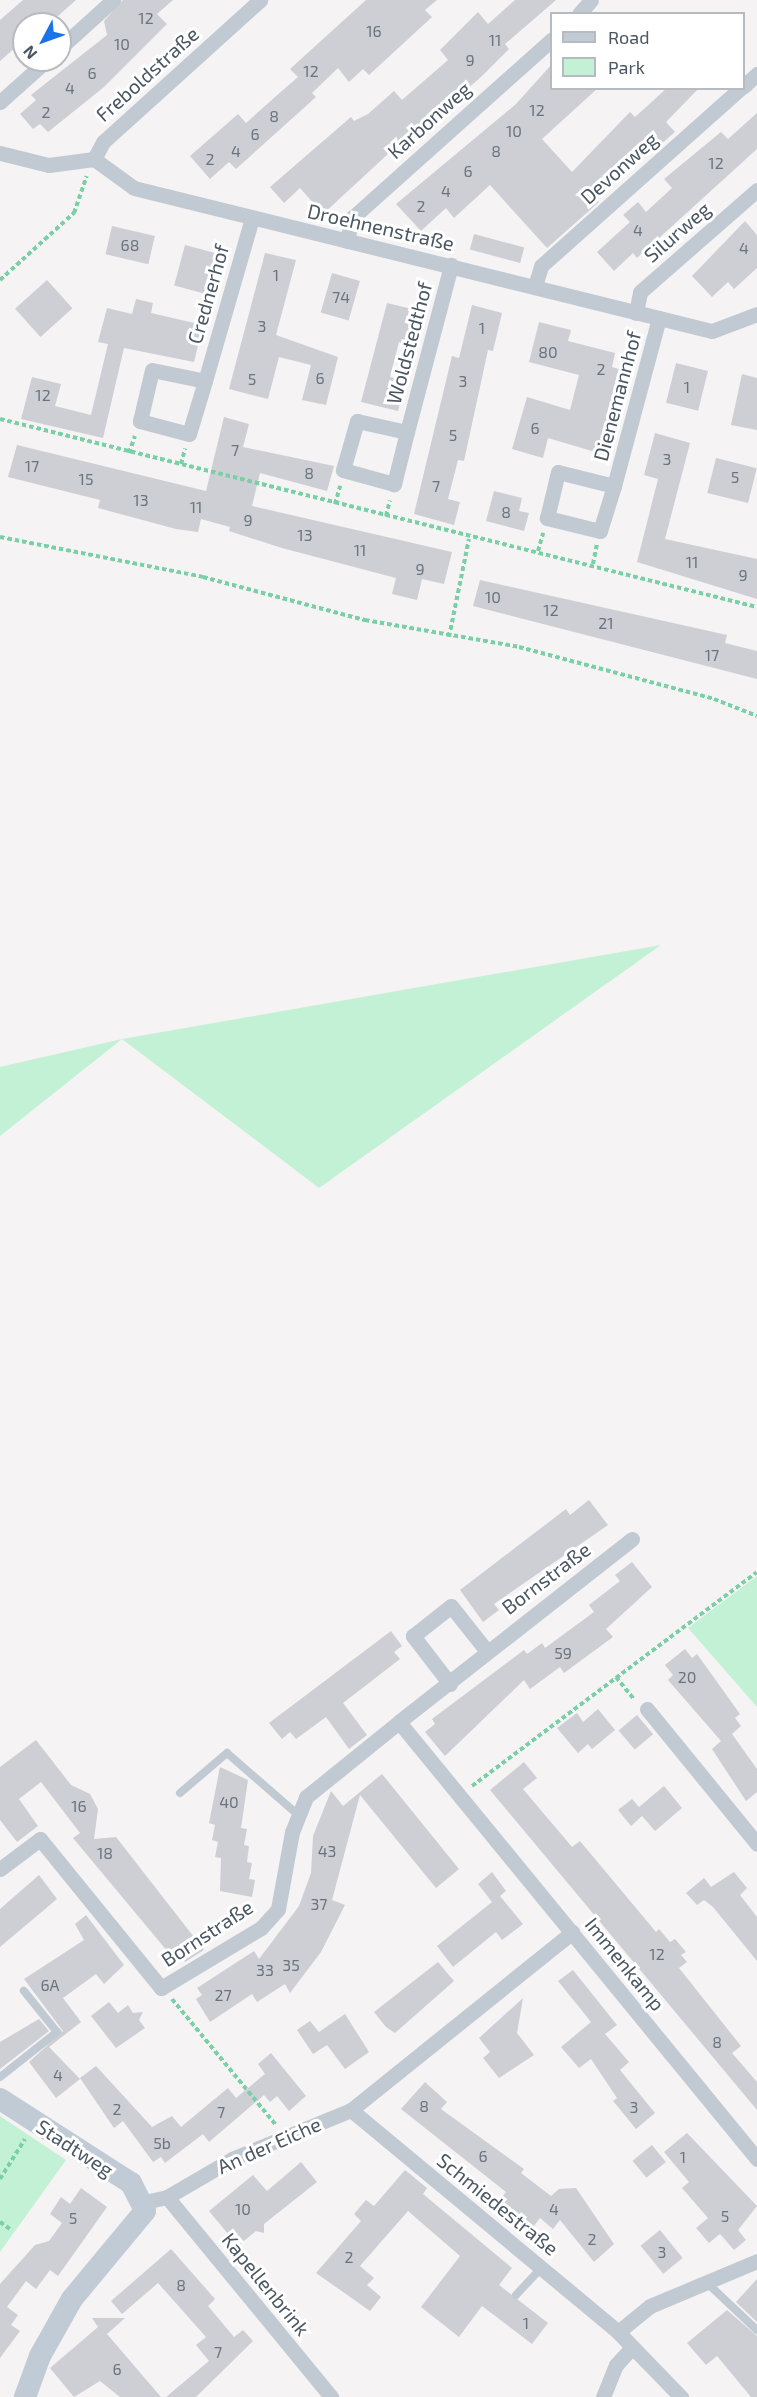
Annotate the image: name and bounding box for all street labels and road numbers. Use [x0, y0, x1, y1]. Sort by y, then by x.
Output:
street label: Freboldstraße [91, 22, 203, 126]
street label: Karbonweg [383, 76, 475, 164]
street label: Devonweg [575, 127, 663, 209]
street label: Silurweg [639, 197, 715, 267]
street label: Droehnenstraße [305, 198, 457, 256]
street label: Crednerhof [182, 242, 234, 346]
street label: Woldstedthof [381, 279, 437, 407]
street label: Dienemannhof [588, 328, 646, 464]
street label: Bornstraße [497, 1537, 595, 1619]
street label: Bornstraße [157, 1895, 257, 1971]
street label: Immenkamp [580, 1913, 670, 2015]
street label: An der Eiche [213, 2111, 325, 2179]
street label: Stadtweg [32, 2114, 118, 2182]
street label: Schmiedestraße [433, 2148, 563, 2260]
street label: Kapellenbrink [217, 2228, 315, 2340]

